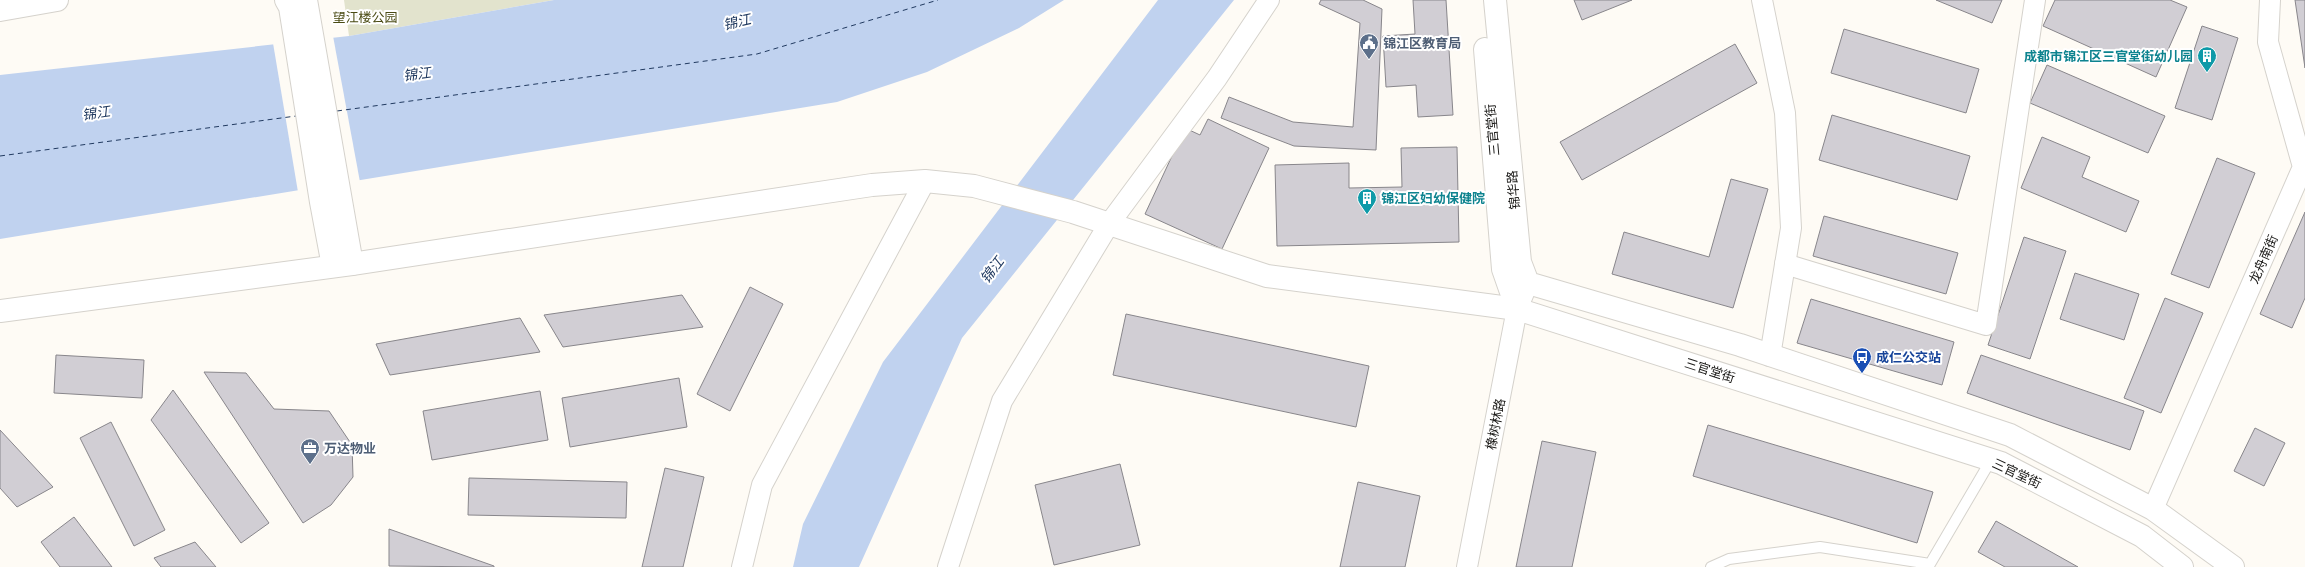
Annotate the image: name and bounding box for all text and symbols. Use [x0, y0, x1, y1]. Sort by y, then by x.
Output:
park label: 望江楼公园 [332, 10, 398, 25]
water label: 锦江 [722, 11, 755, 34]
public building icon: 锦江区教育局 [1358, 32, 1380, 60]
place label: 锦江区教育局 [1383, 36, 1461, 51]
building icon: 成都市锦江区三官堂街幼儿园 [2196, 45, 2218, 73]
place label: 成都市锦江区三官堂街幼儿园 [2024, 49, 2193, 64]
water label: 锦江 [402, 64, 434, 85]
water label: 锦江 [81, 103, 113, 124]
street label: 三官堂街 [1483, 103, 1502, 157]
street label: 锦华路 [1504, 170, 1523, 210]
building icon: 锦江区妇幼保健院 [1356, 187, 1378, 215]
place label: 锦江区妇幼保健院 [1381, 191, 1485, 206]
street label: 龙舟南街 [2246, 232, 2281, 286]
water label: 锦江 [977, 252, 1009, 287]
bus stop icon: 成仁公交站 [1851, 346, 1873, 374]
place label: 成仁公交站 [1876, 350, 1941, 365]
street label: 三官堂街 [1683, 355, 1737, 386]
street label: 橡树林路 [1483, 397, 1508, 451]
office icon: 万达物业 [299, 437, 321, 465]
place label: 万达物业 [324, 441, 376, 456]
street label: 三官堂街 [1990, 456, 2044, 491]

